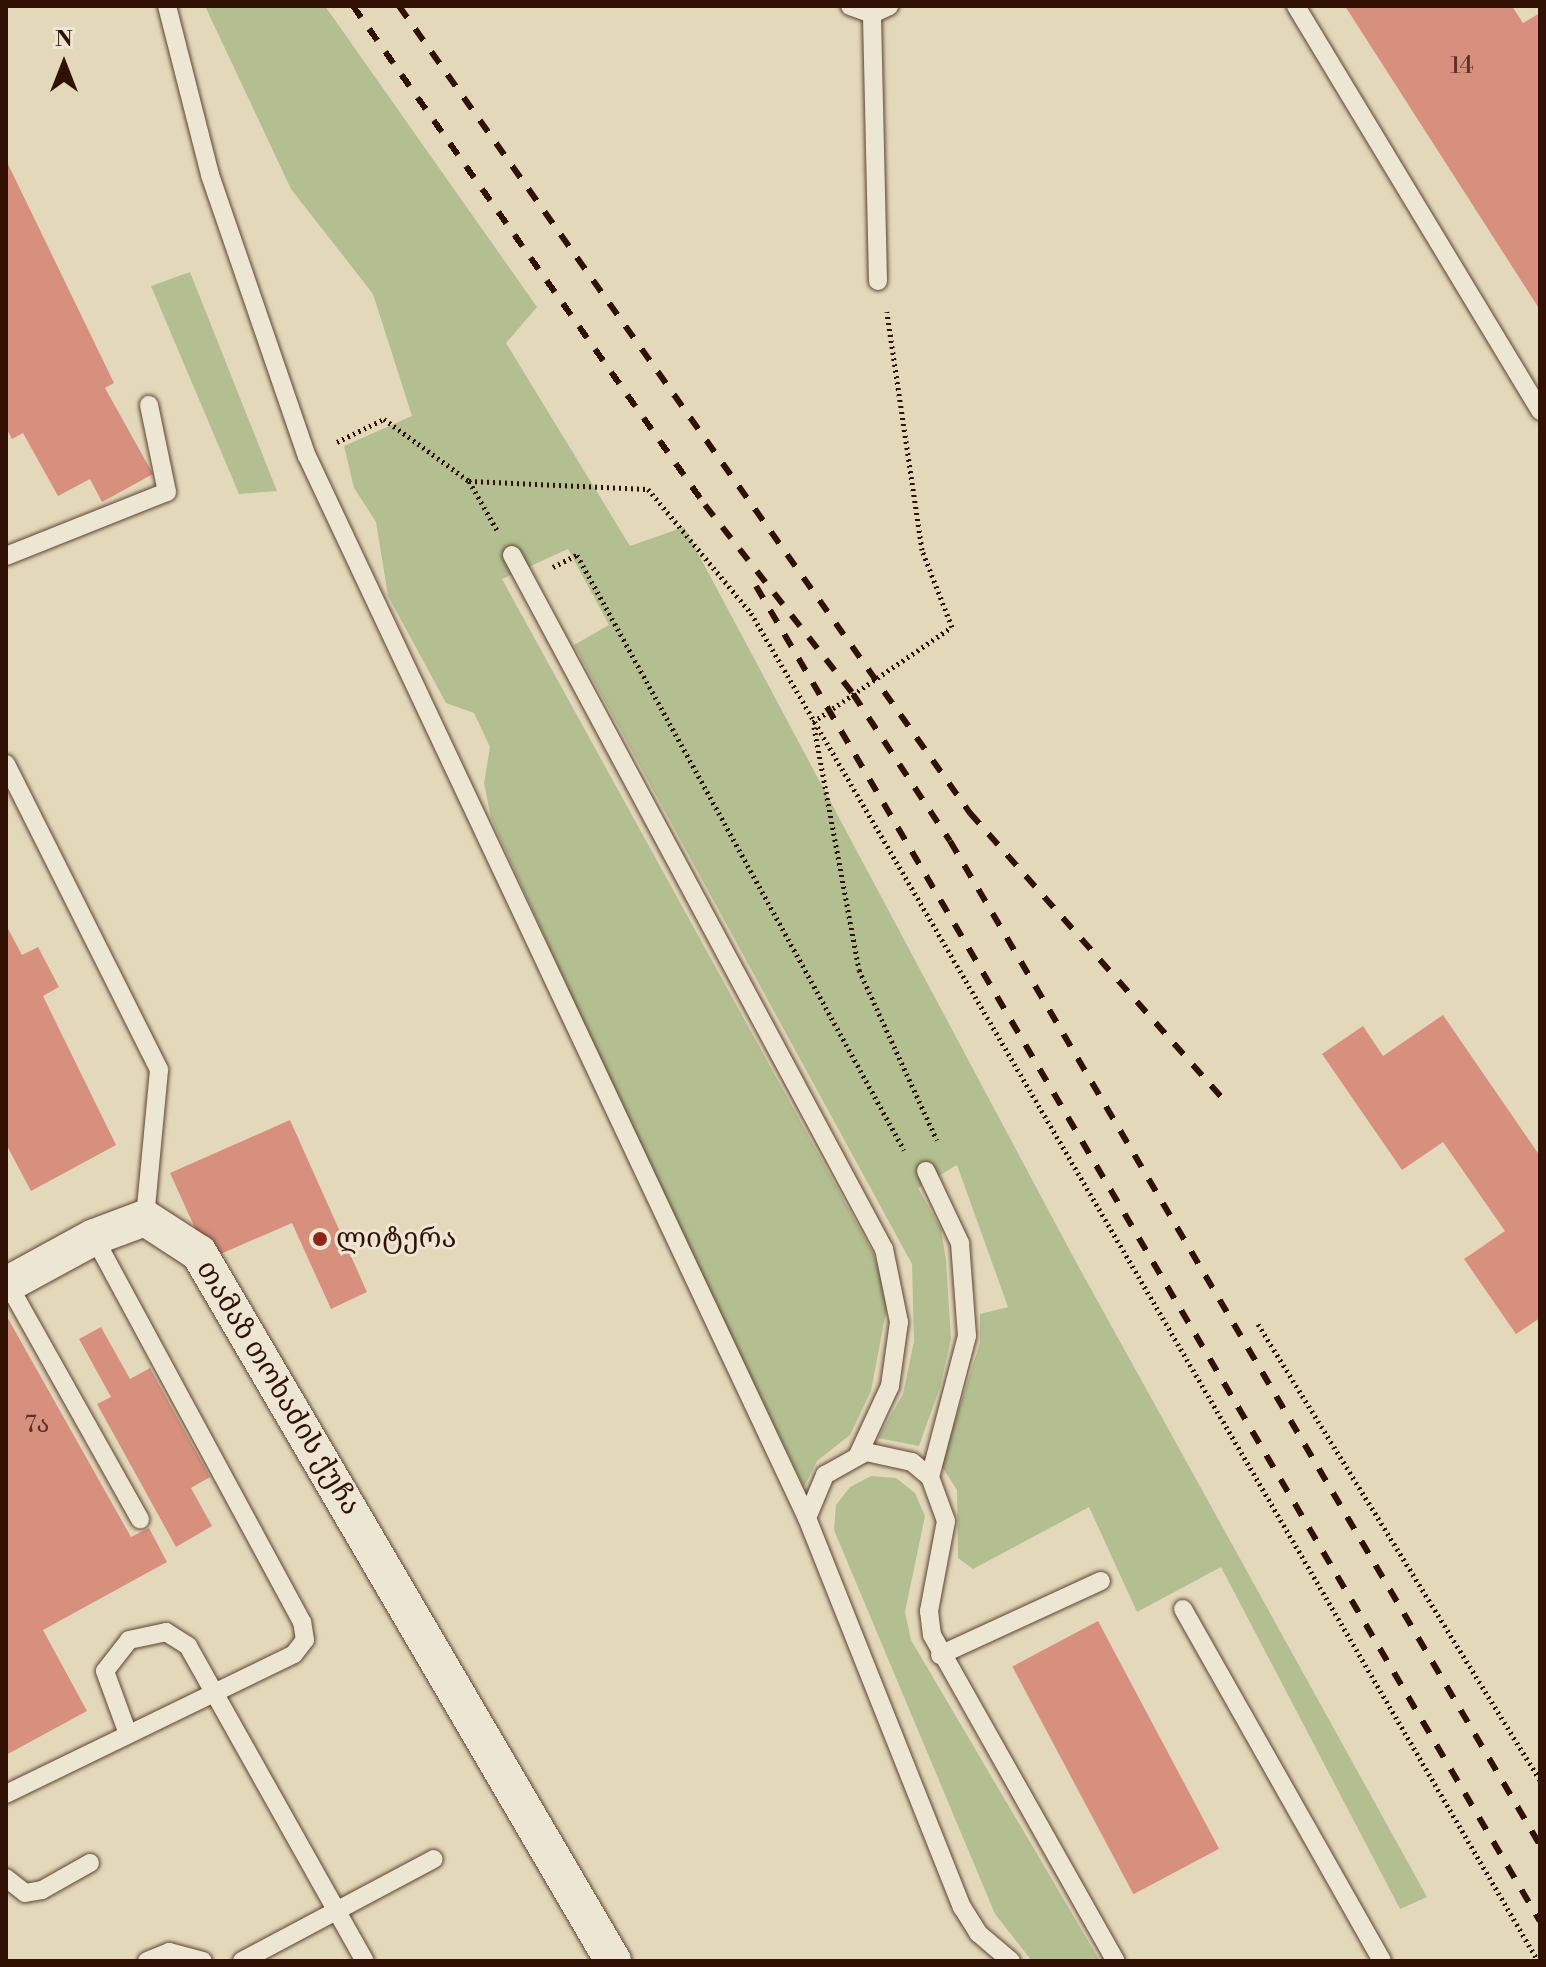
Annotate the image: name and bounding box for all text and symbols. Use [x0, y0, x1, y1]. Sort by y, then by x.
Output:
north arrow [24, 24, 104, 104]
text: N [55, 26, 73, 53]
house number: 14 [1450, 53, 1474, 81]
place label: ლიტერა [336, 1222, 457, 1256]
marker: ლიტერა [311, 1230, 329, 1248]
street label: თამაზ თოხაძის ქუჩა [189, 1255, 367, 1521]
house number: 7ა [25, 1412, 49, 1440]

